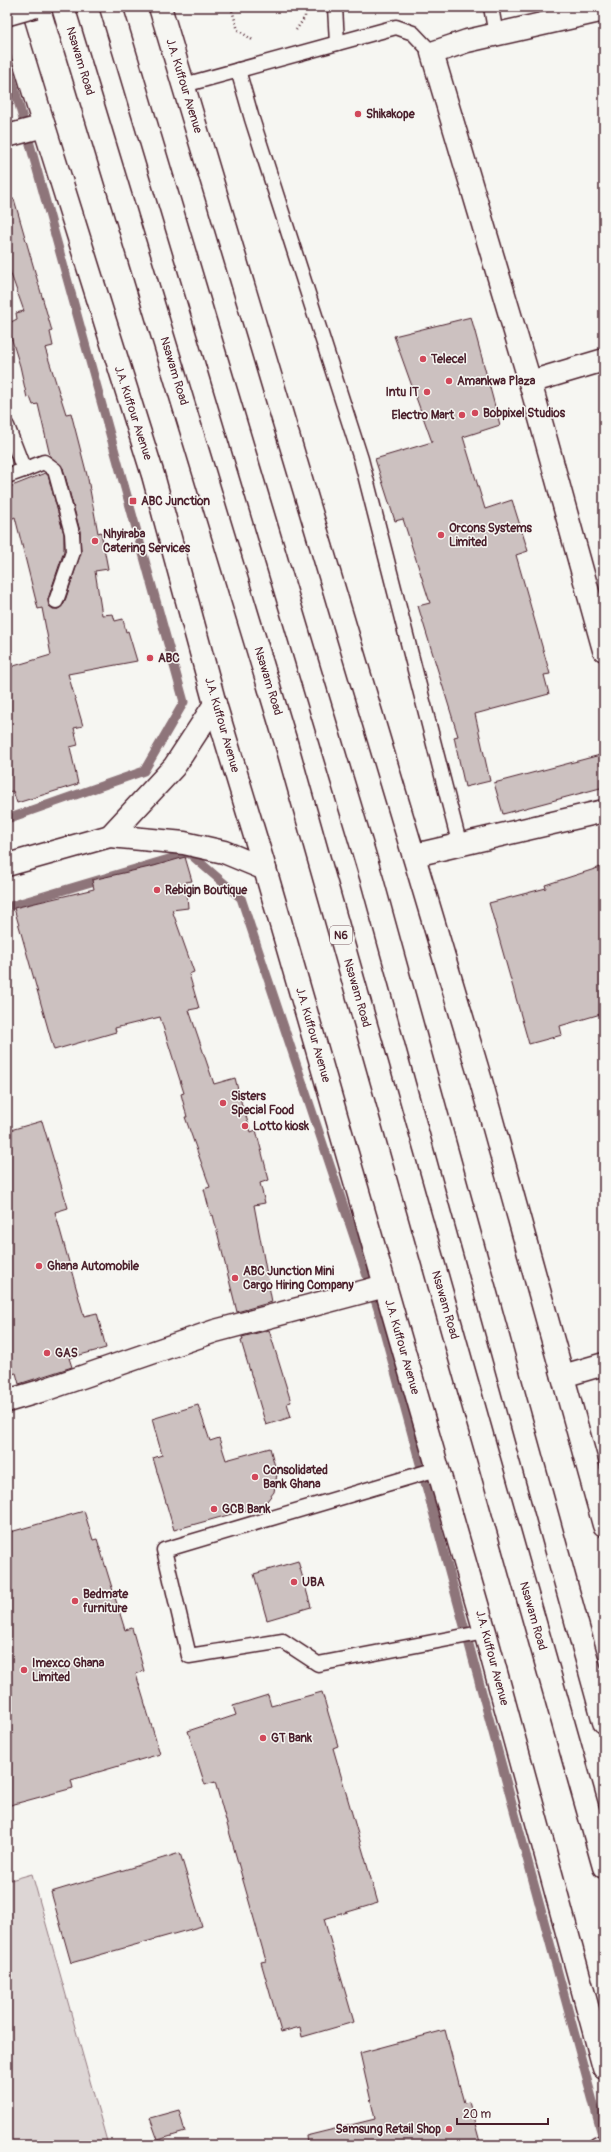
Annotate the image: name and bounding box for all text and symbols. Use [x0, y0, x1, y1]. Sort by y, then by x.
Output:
street label: Nsawam Road [62, 25, 98, 97]
street label: J.A. Kuffour Avenue [162, 37, 206, 135]
place label: Shikakope [366, 107, 416, 122]
marker: Shikakope [353, 109, 363, 119]
street label: Nsawam Road [156, 335, 192, 407]
place label: Telecel [430, 352, 467, 367]
marker: Telecel [418, 354, 428, 364]
street label: J.A. Kuffour Avenue [111, 364, 155, 462]
place label: Amankwa Plaza [457, 374, 536, 389]
marker: Amankwa Plaza [444, 376, 454, 386]
place label: Intu IT [385, 385, 419, 400]
marker: Intu IT [422, 387, 432, 397]
place label: Bobpixel Studios [483, 406, 566, 421]
place label: Electro Mart [392, 408, 455, 423]
marker: Bobpixel Studios [470, 408, 480, 418]
marker: Electro Mart [457, 410, 467, 420]
place label: ABC Junction [141, 494, 210, 509]
marker: ABC Junction [128, 496, 138, 506]
place label: Orcons Systems Limited [449, 521, 532, 550]
place label: Nhyiraba Catering Services [103, 527, 191, 556]
marker: Orcons Systems Limited [436, 530, 446, 540]
marker: Nhyiraba Catering Services [90, 536, 100, 546]
street label: Nsawam Road [250, 645, 286, 717]
place label: ABC [158, 651, 180, 666]
marker: ABC [145, 653, 155, 663]
street label: J.A. Kuffour Avenue [201, 676, 243, 774]
place label: Rebigin Boutique [165, 883, 248, 898]
marker: Rebigin Boutique [152, 885, 162, 895]
road number: N6 [330, 926, 352, 944]
street label: Nsawam Road [340, 957, 374, 1029]
street label: J.A. Kuffour Avenue [292, 986, 334, 1084]
place label: Sisters Special Food [231, 1089, 294, 1118]
marker: Sisters Special Food [218, 1098, 228, 1108]
place label: Lotto kiosk [253, 1119, 310, 1134]
marker: Lotto kiosk [240, 1121, 250, 1131]
place label: Ghana Automobile [47, 1259, 140, 1274]
marker: Ghana Automobile [34, 1261, 44, 1271]
place label: ABC Junction Mini Cargo Hiring Company [243, 1264, 354, 1293]
street label: Nsawam Road [428, 1269, 462, 1341]
marker: ABC Junction Mini Cargo Hiring Company [230, 1273, 240, 1283]
street label: J.A. Kuffour Avenue [381, 1298, 423, 1396]
place label: GAS [55, 1346, 78, 1361]
marker: GAS [42, 1348, 52, 1358]
place label: Consolidated Bank Ghana [263, 1463, 328, 1492]
marker: Consolidated Bank Ghana [250, 1472, 260, 1482]
place label: GCB Bank [222, 1502, 272, 1517]
marker: GCB Bank [209, 1504, 219, 1514]
place label: UBA [302, 1575, 325, 1590]
marker: UBA [289, 1577, 299, 1587]
street label: Nsawam Road [516, 1580, 550, 1652]
place label: Bedmate furniture [83, 1587, 129, 1616]
marker: Bedmate furniture [70, 1596, 80, 1606]
street label: J.A. Kuffour Avenue [472, 1609, 512, 1707]
place label: Imexco Ghana Limited [32, 1656, 105, 1685]
marker: Imexco Ghana Limited [19, 1665, 29, 1675]
place label: GT Bank [271, 1731, 313, 1746]
marker: GT Bank [258, 1733, 268, 1743]
scale bar [457, 2100, 548, 2126]
text: 20 m [463, 2107, 492, 2122]
place label: Samsung Retail Shop [336, 2122, 441, 2137]
marker: Samsung Retail Shop [444, 2124, 454, 2134]

